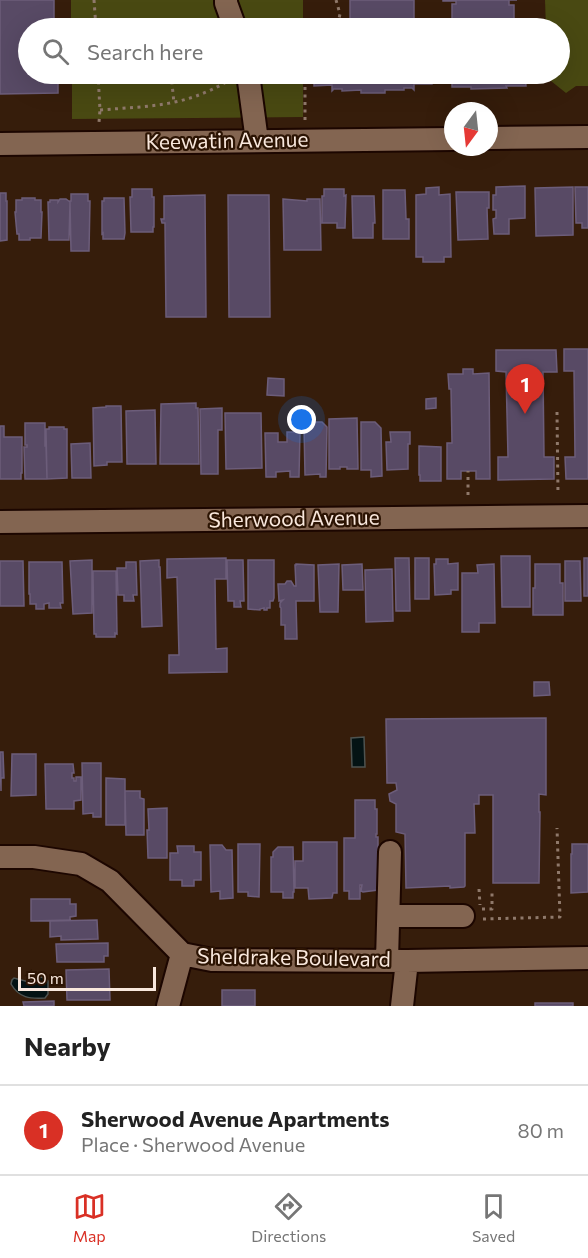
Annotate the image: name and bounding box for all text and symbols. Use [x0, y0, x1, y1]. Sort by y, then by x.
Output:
search box [18, 18, 570, 84]
icon: search [39, 35, 72, 68]
text: Search here [87, 38, 203, 65]
north arrow [444, 102, 498, 156]
street label: Keewatin Avenue [145, 126, 309, 153]
pin: 1 [506, 364, 544, 414]
your location [287, 405, 316, 434]
street label: Sherwood Avenue [208, 504, 380, 531]
street label: Sheldrake Boulevard [197, 942, 391, 971]
scale bar [18, 964, 156, 992]
text: 50 m [27, 968, 64, 987]
text: Nearby [24, 1030, 111, 1061]
text: Sherwood Avenue Apartments [81, 1105, 389, 1132]
text: 1 [39, 1118, 48, 1142]
text: 80 m [518, 1118, 564, 1142]
text: Place · Sherwood Avenue [81, 1132, 305, 1156]
tab: Map [73, 1190, 106, 1245]
tab: Directions [251, 1190, 326, 1245]
tab: Saved [472, 1190, 515, 1245]

